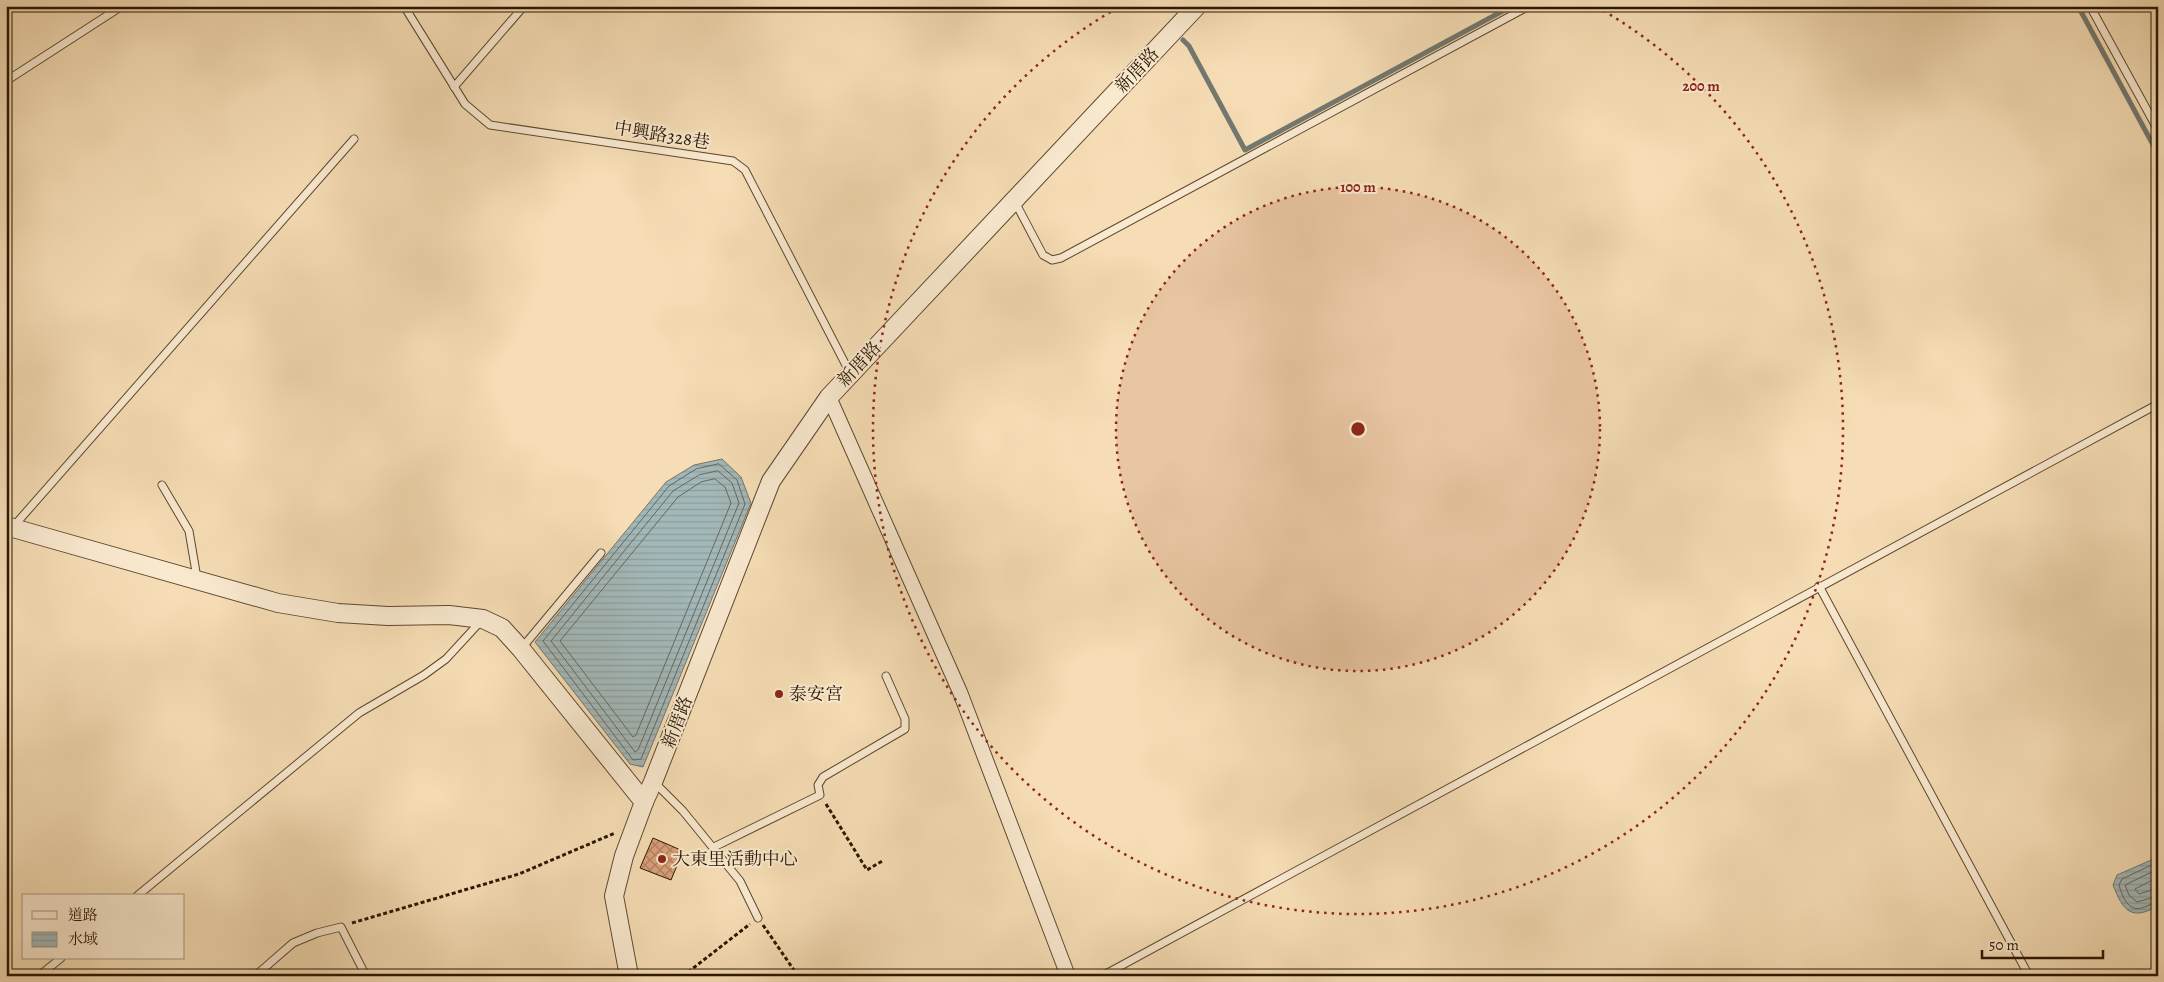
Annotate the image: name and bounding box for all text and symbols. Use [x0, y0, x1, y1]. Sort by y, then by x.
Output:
street label: 新厝路 [1110, 42, 1164, 98]
text: 200 m [1682, 76, 1720, 96]
street label: 中興路328巷 [612, 116, 712, 154]
text: 100 m [1340, 177, 1376, 197]
street label: 新厝路 [832, 336, 886, 392]
centre of rings [1349, 420, 1367, 438]
place label: 泰安宮 [789, 682, 843, 706]
marker: 泰安宮 [773, 688, 785, 700]
street label: 新厝路 [656, 692, 698, 752]
place label: 大東里活動中心 [672, 847, 798, 871]
marker: 大東里活動中心 [656, 853, 668, 865]
legend [22, 894, 185, 960]
text: 道路 [68, 905, 98, 925]
scale bar [1982, 927, 2103, 959]
text: 水域 [68, 929, 98, 949]
text: 50 m [1989, 935, 2019, 955]

